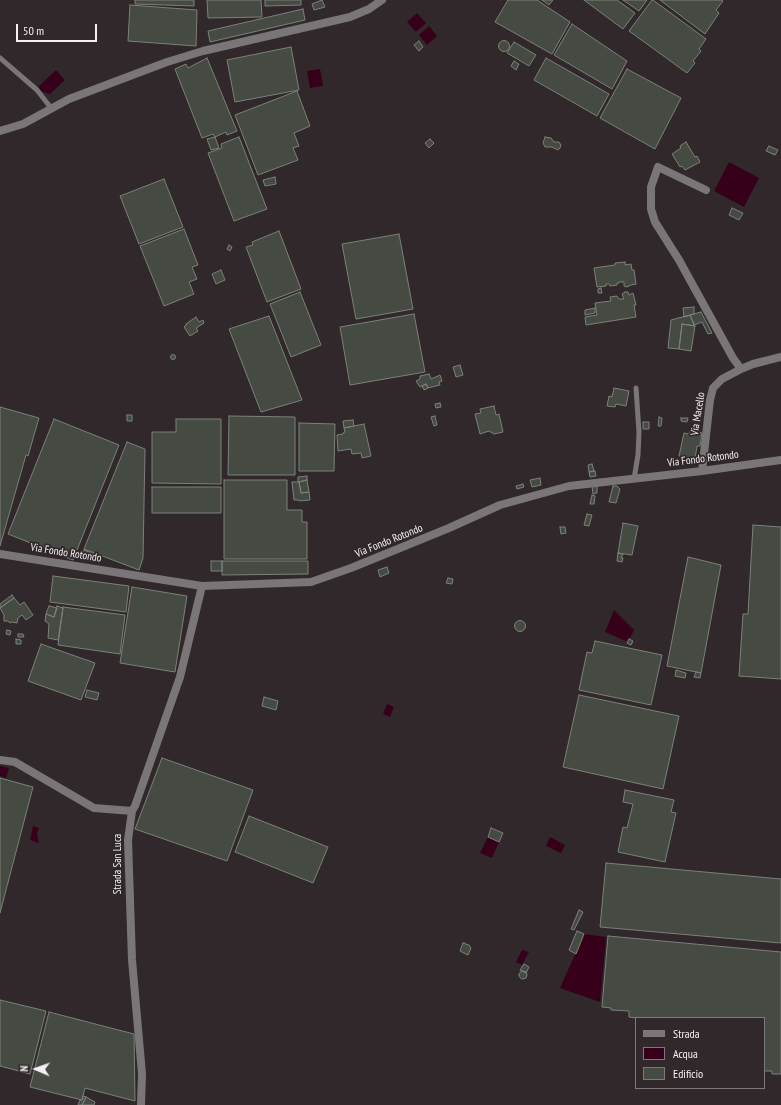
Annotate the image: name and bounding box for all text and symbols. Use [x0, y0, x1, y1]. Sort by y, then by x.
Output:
scale bar [18, 16, 99, 42]
text: 50 m [23, 23, 44, 38]
street label: Via Macello [688, 391, 708, 437]
street label: Via Fondo Rotondo [667, 448, 739, 470]
street label: Via Fondo Rotondo [353, 521, 425, 561]
street label: Via Fondo Rotondo [30, 541, 102, 565]
street label: Strada San Luca [111, 834, 125, 894]
legend [635, 1017, 765, 1089]
text: Strada [673, 1026, 700, 1041]
text: Acqua [673, 1046, 698, 1061]
north arrow [16, 1049, 56, 1089]
text: N [17, 1065, 31, 1072]
text: Edificio [673, 1066, 703, 1081]

